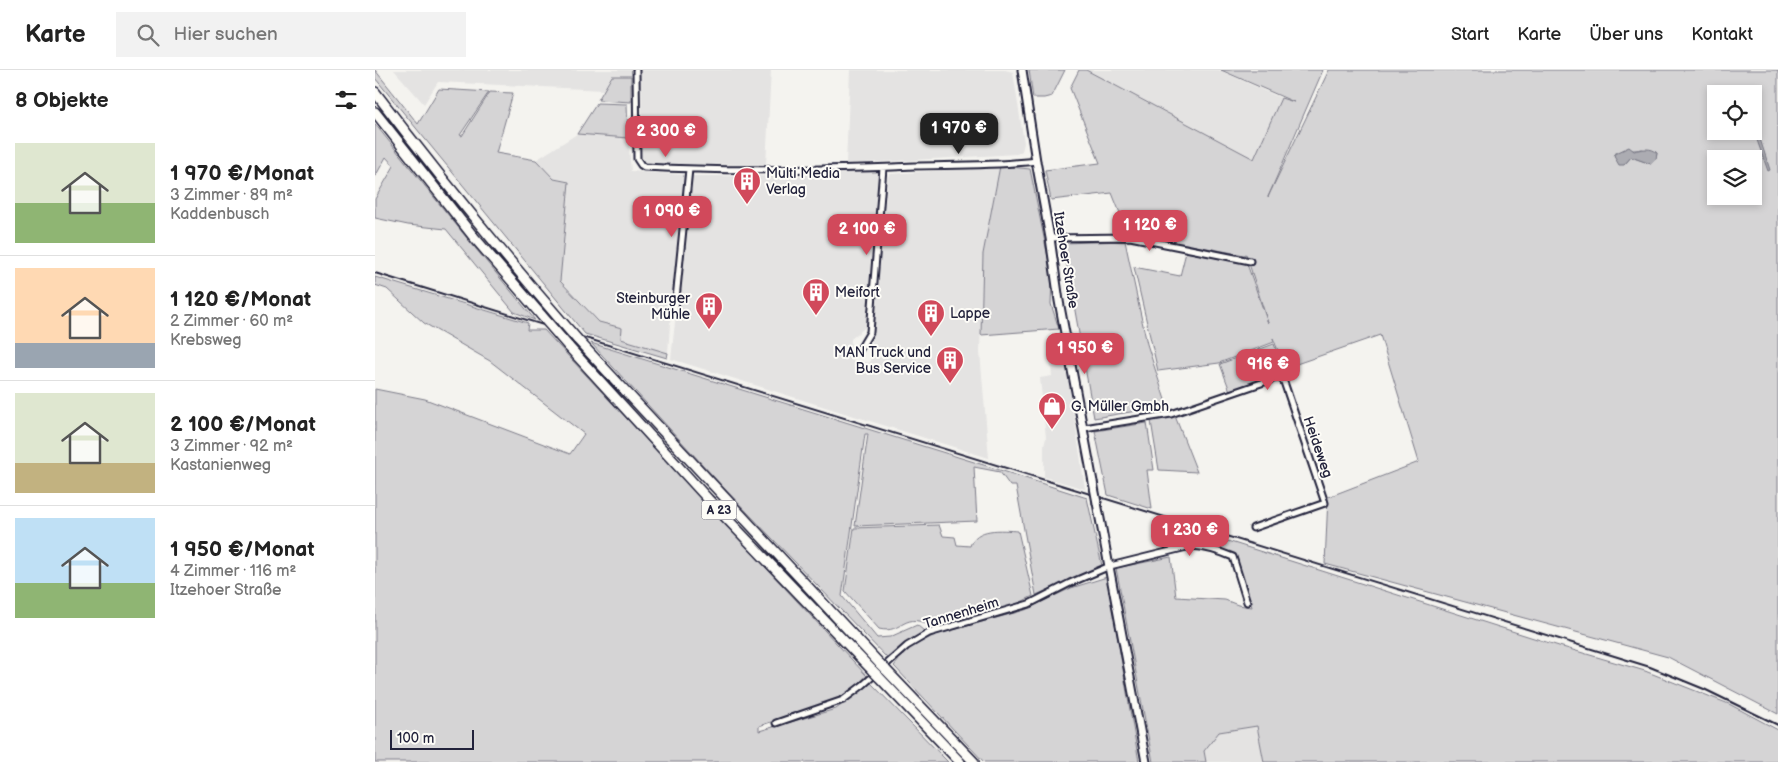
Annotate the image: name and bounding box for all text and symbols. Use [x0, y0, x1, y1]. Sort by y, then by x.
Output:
search box [116, 12, 466, 57]
text: Karte [25, 20, 86, 49]
icon: search [134, 21, 162, 49]
text: Hier suchen [174, 23, 278, 46]
text: Start [1451, 24, 1489, 45]
text: Karte [1517, 24, 1561, 45]
text: Über uns [1589, 24, 1663, 45]
text: Kontakt [1691, 24, 1753, 45]
map controls [1707, 85, 1762, 205]
button: locate [1707, 85, 1762, 140]
icon: filters [332, 86, 360, 114]
text: 8 Objekte [15, 88, 109, 113]
pin: 1 970 € [913, 112, 1005, 155]
pin: 2 300 € [620, 116, 712, 158]
text: 1 970 € [931, 119, 987, 138]
text: 2 300 € [636, 122, 696, 141]
button: layers [1707, 150, 1762, 205]
text: 1 970 €/Monat [170, 161, 314, 186]
icon: home [55, 163, 115, 223]
place label: Multi Media Verlag [766, 165, 840, 198]
building icon: Multi Media Verlag [732, 166, 762, 205]
text: 3 Zimmer · 89 m² [170, 186, 293, 205]
pin: 1 090 € [626, 196, 718, 238]
text: 1 090 € [644, 202, 700, 221]
text: Kaddenbusch [170, 205, 269, 224]
street label: Itzehoer Straße [1050, 210, 1082, 310]
pin: 1 120 € [1104, 210, 1196, 252]
pin: 2 100 € [821, 214, 913, 256]
text: 1 120 € [1123, 216, 1177, 235]
text: 2 100 € [839, 220, 895, 239]
building icon: Meifort [801, 277, 831, 316]
place label: Meifort [835, 284, 881, 301]
text: 1 120 €/Monat [170, 287, 311, 312]
icon: home [55, 288, 115, 348]
place label: Steinburger Mühle [616, 290, 691, 323]
building icon: Steinburger Mühle [694, 291, 724, 330]
building icon: Lappe [916, 298, 946, 337]
place label: Lappe [950, 305, 990, 322]
text: 2 Zimmer · 60 m² [170, 312, 293, 331]
text: Krebsweg [170, 331, 241, 350]
pin: 1 950 € [1039, 332, 1131, 375]
text: 1 950 € [1057, 339, 1113, 358]
place label: MAN Truck und Bus Service [834, 344, 931, 377]
building icon: MAN Truck und Bus Service [935, 345, 965, 384]
pin: 916 € [1233, 348, 1303, 391]
text: 916 € [1247, 355, 1289, 374]
shop icon: G. Müller Gmbh [1037, 391, 1067, 430]
place label: G. Müller Gmbh [1071, 398, 1169, 415]
text: 2 100 €/Monat [170, 412, 316, 437]
icon: home [55, 413, 115, 473]
street label: Heideweg [1300, 414, 1336, 480]
text: 3 Zimmer · 92 m² [170, 437, 293, 456]
text: Kastanienweg [170, 456, 271, 475]
road number: A 23 [701, 500, 737, 520]
pin: 1 230 € [1144, 514, 1236, 557]
text: 1 230 € [1162, 521, 1218, 540]
text: 1 950 €/Monat [170, 537, 314, 562]
icon: home [55, 538, 115, 598]
text: 4 Zimmer · 116 m² [170, 562, 296, 581]
text: Itzehoer Straße [170, 581, 282, 600]
street label: Tannenheim [921, 594, 1001, 632]
scale bar [390, 727, 474, 750]
text: 100 m [397, 730, 434, 747]

